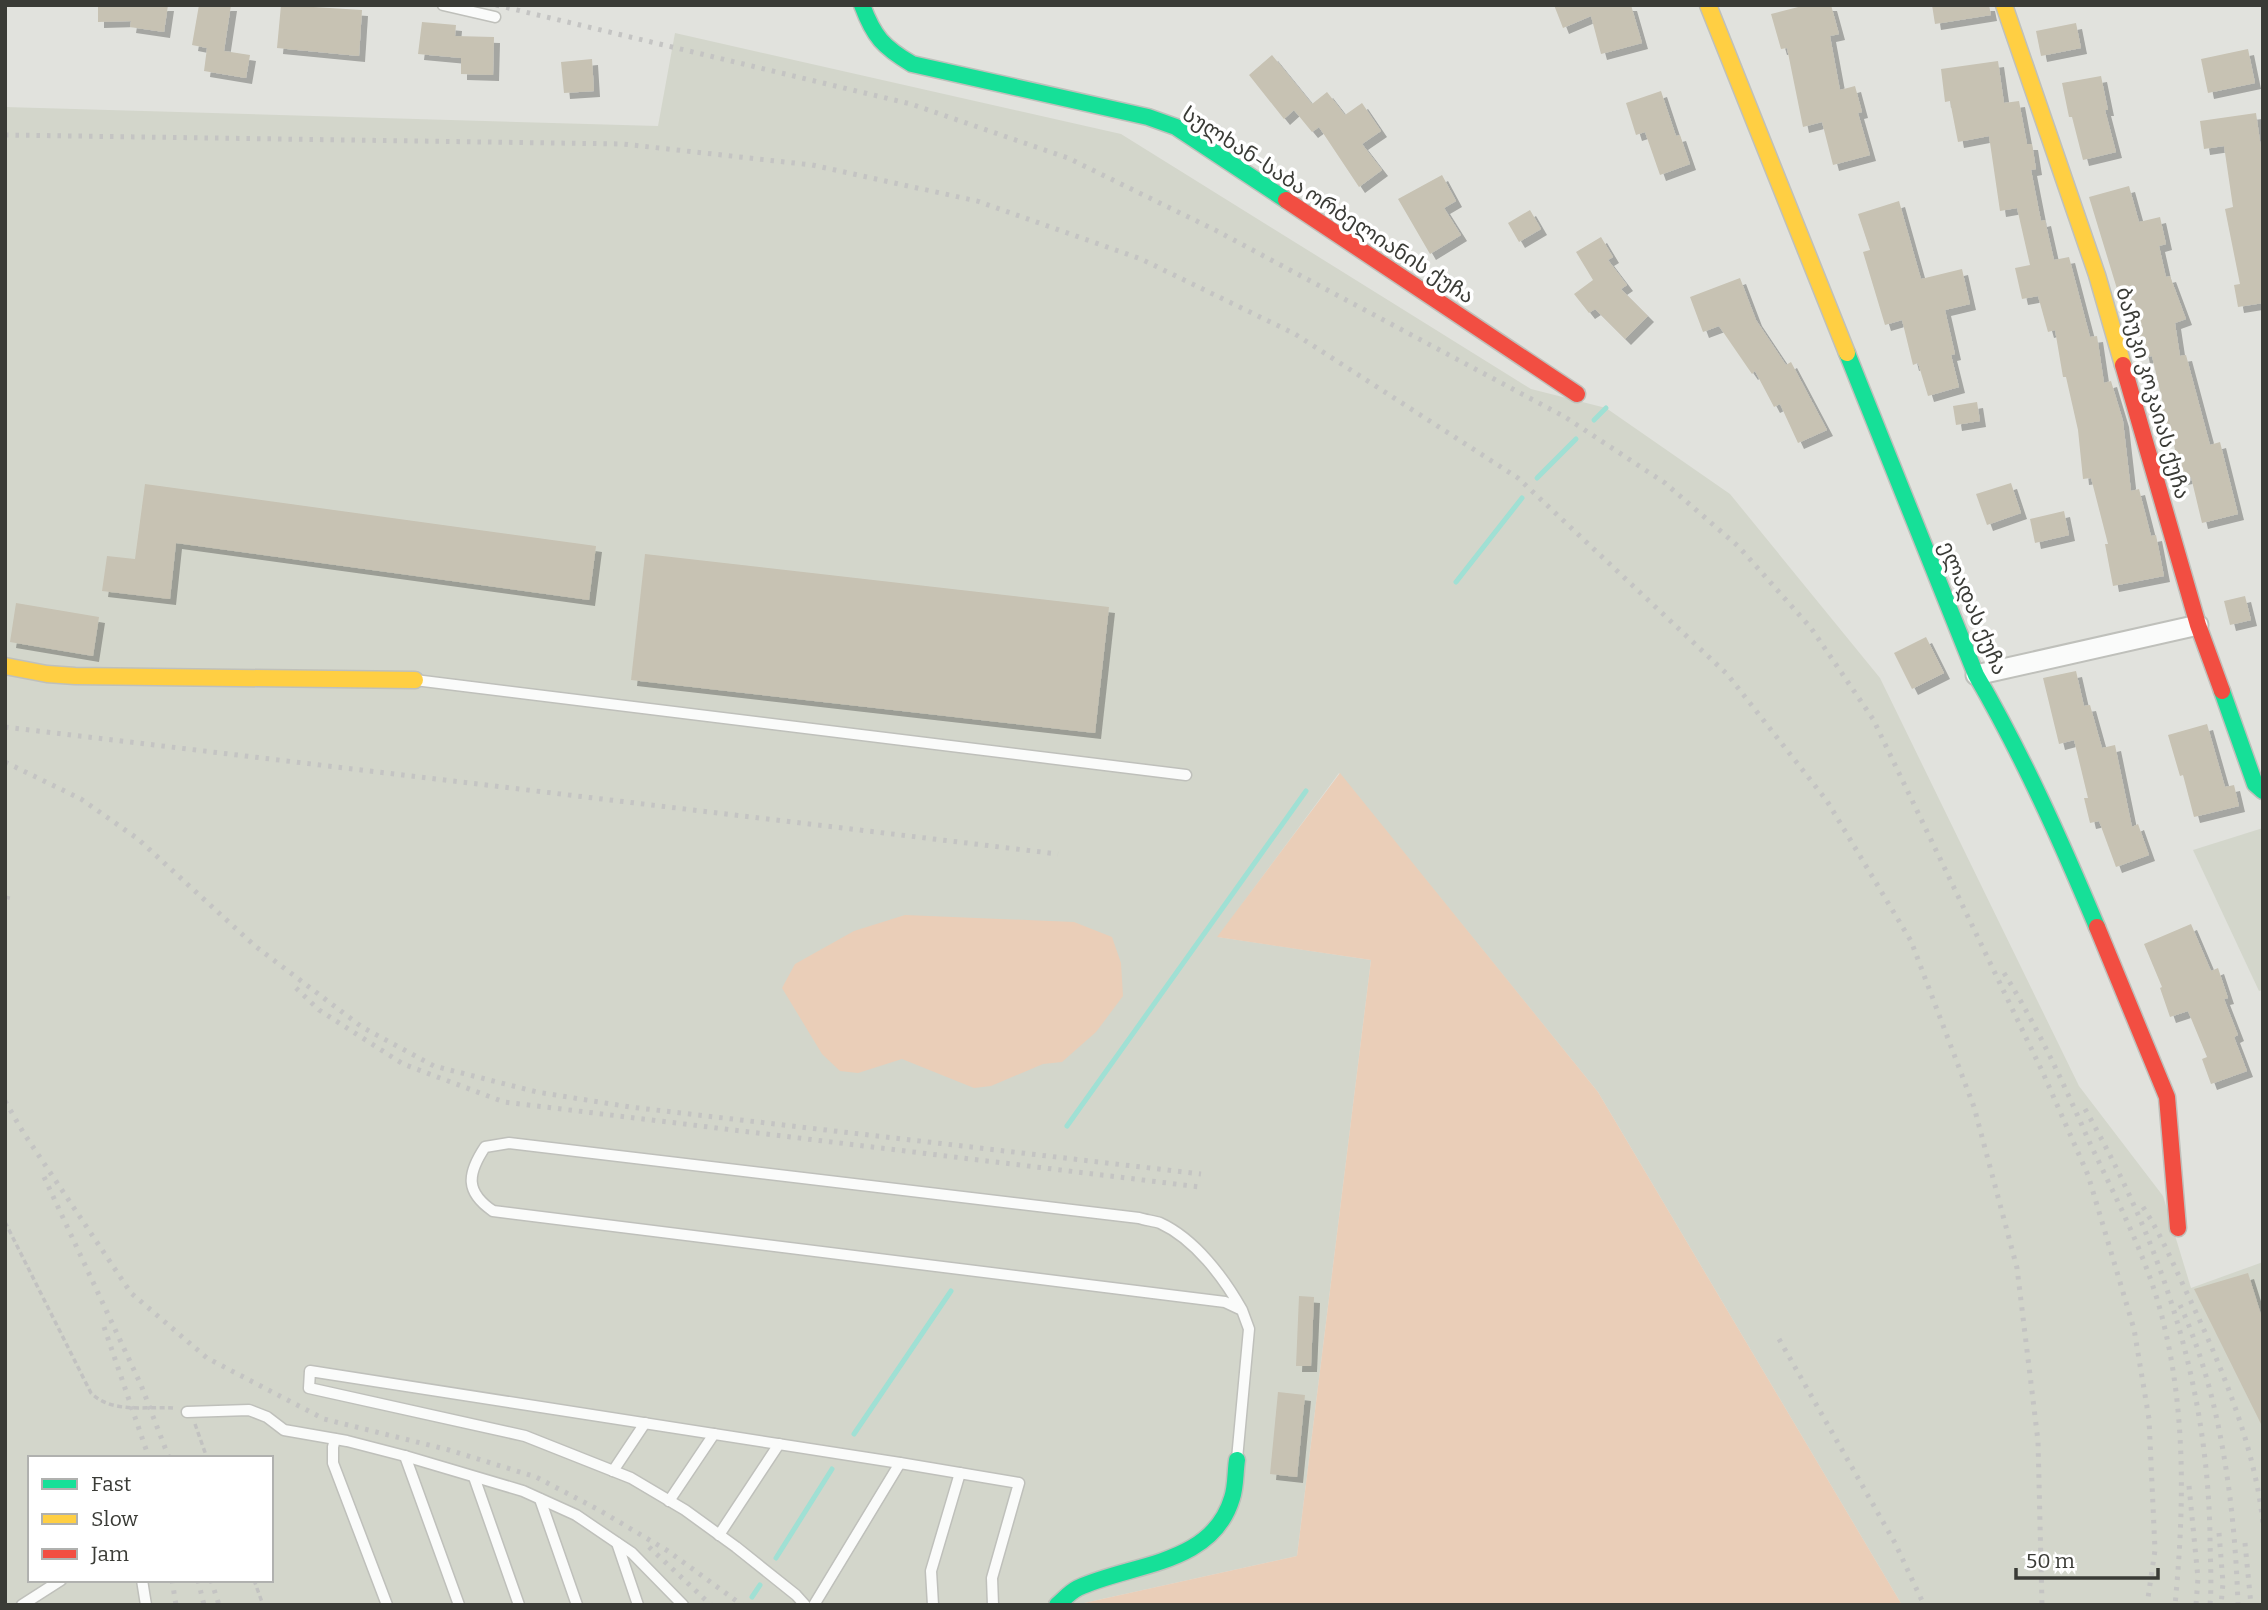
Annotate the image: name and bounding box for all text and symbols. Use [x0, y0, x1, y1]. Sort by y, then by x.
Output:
street label: სულხან-საბა ორბელიანის ქუჩა [1177, 101, 1479, 309]
street label: ბაჩუკი კოკაიას ქუჩა [2110, 284, 2196, 502]
street label: ელადას ქუჩა [1933, 537, 2013, 679]
legend [28, 1456, 273, 1582]
text: Fast [91, 1471, 132, 1497]
text: Slow [91, 1506, 138, 1532]
scale bar [2016, 1536, 2158, 1580]
text: Jam [90, 1541, 129, 1567]
text: 50 m [2026, 1548, 2075, 1574]

